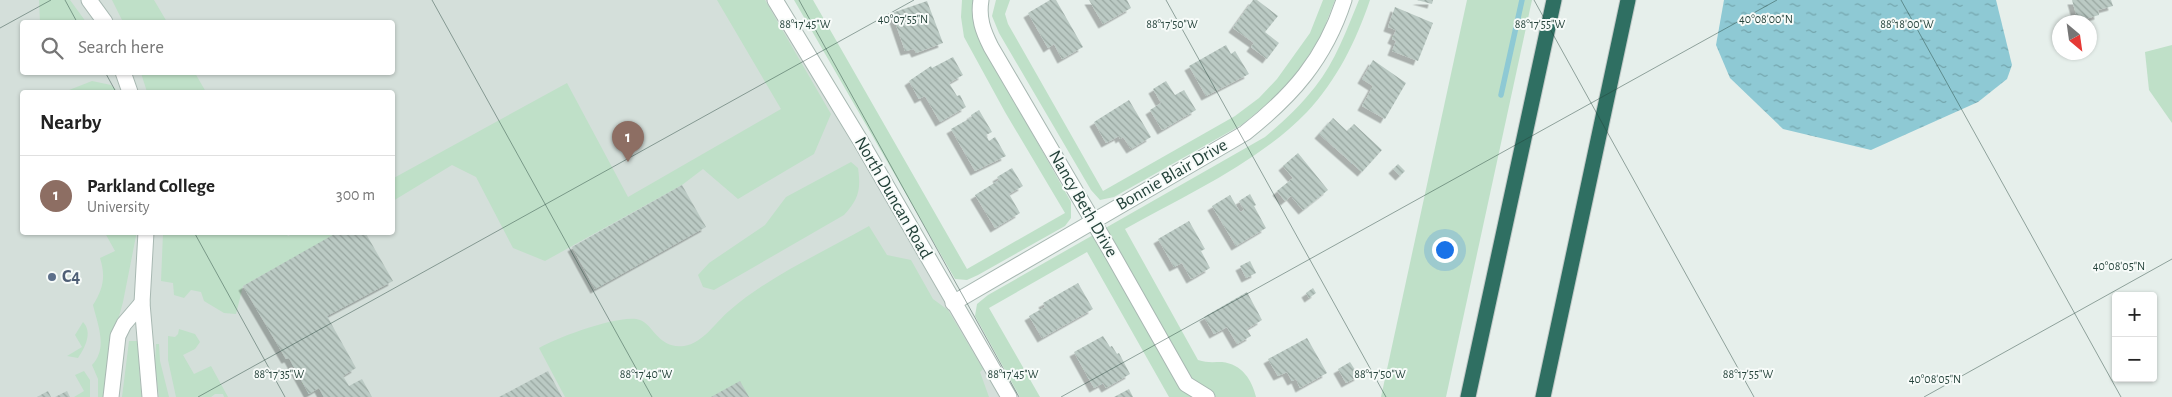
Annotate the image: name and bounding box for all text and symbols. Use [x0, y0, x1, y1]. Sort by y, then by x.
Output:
text: 40°07'55"N [878, 13, 928, 25]
text: 40°08'00"N [1739, 13, 1793, 25]
north arrow [2052, 15, 2097, 60]
text: 88°17'45"W [779, 18, 831, 30]
text: 88°17'50"W [1146, 18, 1198, 30]
text: 88°17'55"W [1515, 18, 1565, 30]
text: 88°18'00"W [1880, 18, 1934, 30]
search box [20, 20, 395, 75]
icon: search [38, 34, 66, 62]
text: Search here [78, 38, 164, 57]
text: Nearby [40, 112, 101, 133]
pin: 1 [612, 121, 644, 162]
street label: North Duncan Road [851, 134, 935, 262]
street label: Bonnie Blair Drive [1113, 136, 1231, 214]
street label: Nancy Beth Drive [1045, 147, 1121, 261]
text: Parkland College [87, 177, 215, 196]
text: 1 [53, 187, 59, 203]
text: 300 m [336, 187, 375, 203]
text: University [87, 199, 150, 215]
your location [1432, 237, 1458, 263]
text: 40°08'05"N [2093, 260, 2145, 272]
place label: C4 [62, 268, 80, 286]
marker: C4 [46, 271, 58, 283]
map controls [2112, 292, 2157, 382]
button: + [2112, 292, 2157, 337]
button: − [2112, 337, 2157, 382]
text: 88°17'35"W [254, 368, 304, 380]
text: 88°17'40"W [620, 368, 672, 380]
text: 88°17'45"W [987, 368, 1039, 380]
text: 88°17'50"W [1354, 368, 1406, 380]
text: 88°17'55"W [1723, 368, 1773, 380]
text: 40°08'05"N [1909, 373, 1961, 385]

